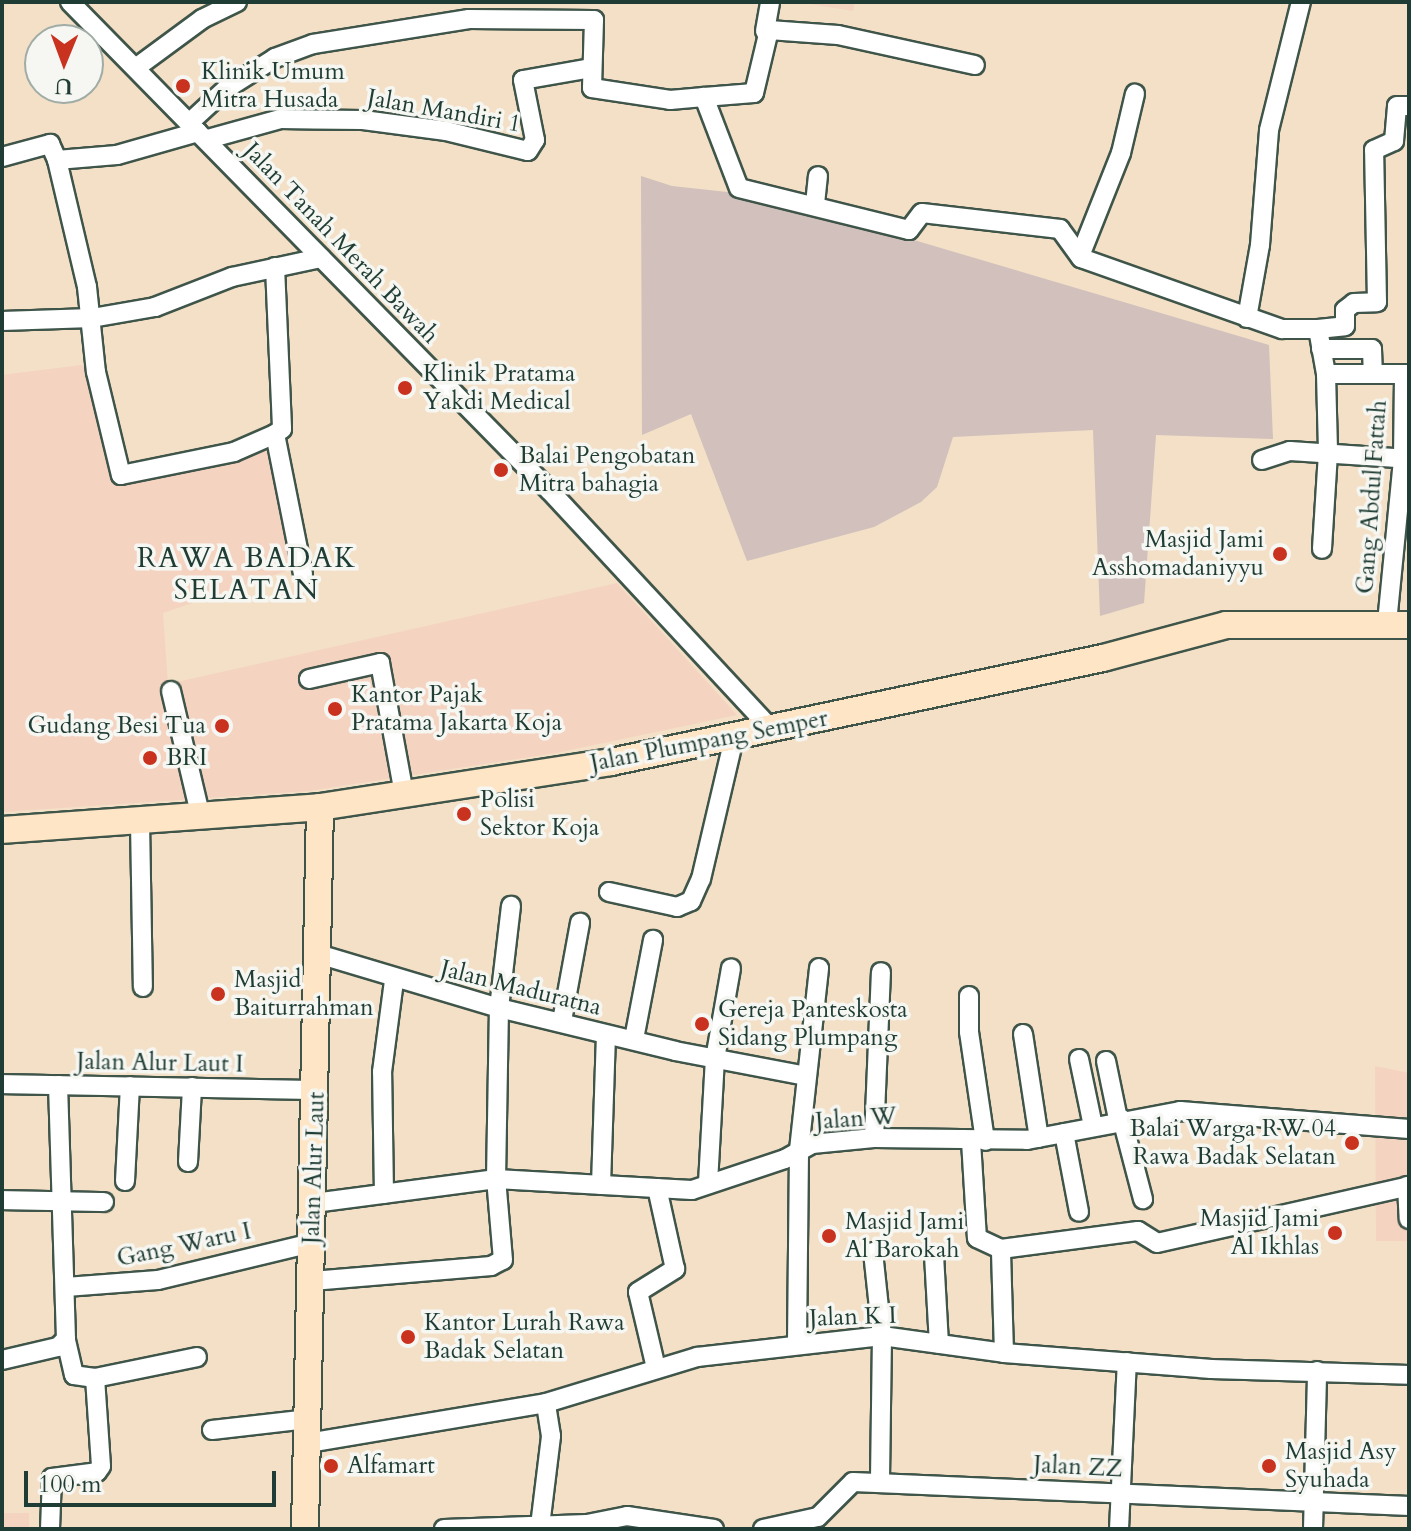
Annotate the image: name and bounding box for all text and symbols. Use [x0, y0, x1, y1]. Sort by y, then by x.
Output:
north arrow [24, 24, 104, 104]
place label: Klinik Umum Mitra Husada [201, 58, 345, 114]
text: U [54, 71, 73, 101]
marker: Klinik Umum Mitra Husada [172, 75, 194, 97]
street label: Jalan Mandiri 1 [365, 83, 523, 139]
street label: Jalan Tanah Merah Bawah [237, 136, 445, 350]
place label: Klinik Pratama Yakdi Medical [423, 360, 575, 416]
marker: Klinik Pratama Yakdi Medical [394, 377, 416, 399]
street label: Gang Abdul Fattah [1351, 399, 1393, 595]
place label: Balai Pengobatan Mitra bahagia [519, 442, 695, 498]
marker: Balai Pengobatan Mitra bahagia [490, 459, 512, 481]
place label: Masjid Jami Asshomadaniyyu [1092, 526, 1264, 582]
district label: RAWA BADAK SELATAN [137, 541, 357, 607]
marker: Masjid Jami Asshomadaniyyu [1271, 545, 1289, 563]
place label: Kantor Pajak Pratama Jakarta Koja [351, 681, 562, 737]
marker: Kantor Pajak Pratama Jakarta Koja [326, 700, 344, 718]
street label: Jalan Plumpang Semper [588, 704, 830, 778]
place label: Gudang Besi Tua [28, 712, 206, 740]
marker: Gudang Besi Tua [213, 717, 231, 735]
place label: BRI [166, 744, 207, 772]
marker: BRI [141, 749, 159, 767]
place label: Polisi Sektor Koja [480, 786, 599, 842]
marker: Polisi Sektor Koja [455, 805, 473, 823]
street label: Jalan Maduratna [438, 954, 604, 1022]
place label: Masjid Baiturrahman [234, 966, 374, 1022]
marker: Masjid Baiturrahman [209, 985, 227, 1003]
place label: Gereja Panteskosta Sidang Plumpang [718, 996, 908, 1052]
marker: Gereja Panteskosta Sidang Plumpang [693, 1015, 711, 1033]
street label: Jalan Alur Laut I [76, 1047, 244, 1079]
street label: Jalan Alur Laut [297, 1091, 331, 1245]
street label: Jalan W [814, 1102, 898, 1136]
place label: Balai Warga RW 04 Rawa Badak Selatan [1130, 1115, 1336, 1171]
marker: Balai Warga RW 04 Rawa Badak Selatan [1343, 1134, 1361, 1152]
place label: Masjid Jami Al Ikhlas [1200, 1205, 1319, 1261]
place label: Masjid Jami Al Barokah [845, 1208, 964, 1264]
street label: Gang Waru I [114, 1217, 254, 1273]
marker: Masjid Jami Al Ikhlas [1326, 1224, 1344, 1242]
marker: Masjid Jami Al Barokah [820, 1227, 838, 1245]
street label: Jalan K I [809, 1301, 897, 1333]
place label: Kantor Lurah Rawa Badak Selatan [424, 1309, 625, 1365]
marker: Kantor Lurah Rawa Badak Selatan [399, 1328, 417, 1346]
place label: Masjid Asy Syuhada [1285, 1438, 1397, 1494]
street label: Jalan ZZ [1033, 1450, 1123, 1484]
place label: Alfamart [347, 1452, 435, 1480]
scale bar [28, 1455, 280, 1505]
marker: Alfamart [322, 1457, 340, 1475]
marker: Masjid Asy Syuhada [1260, 1457, 1278, 1475]
text: 100 m [38, 1468, 102, 1501]

